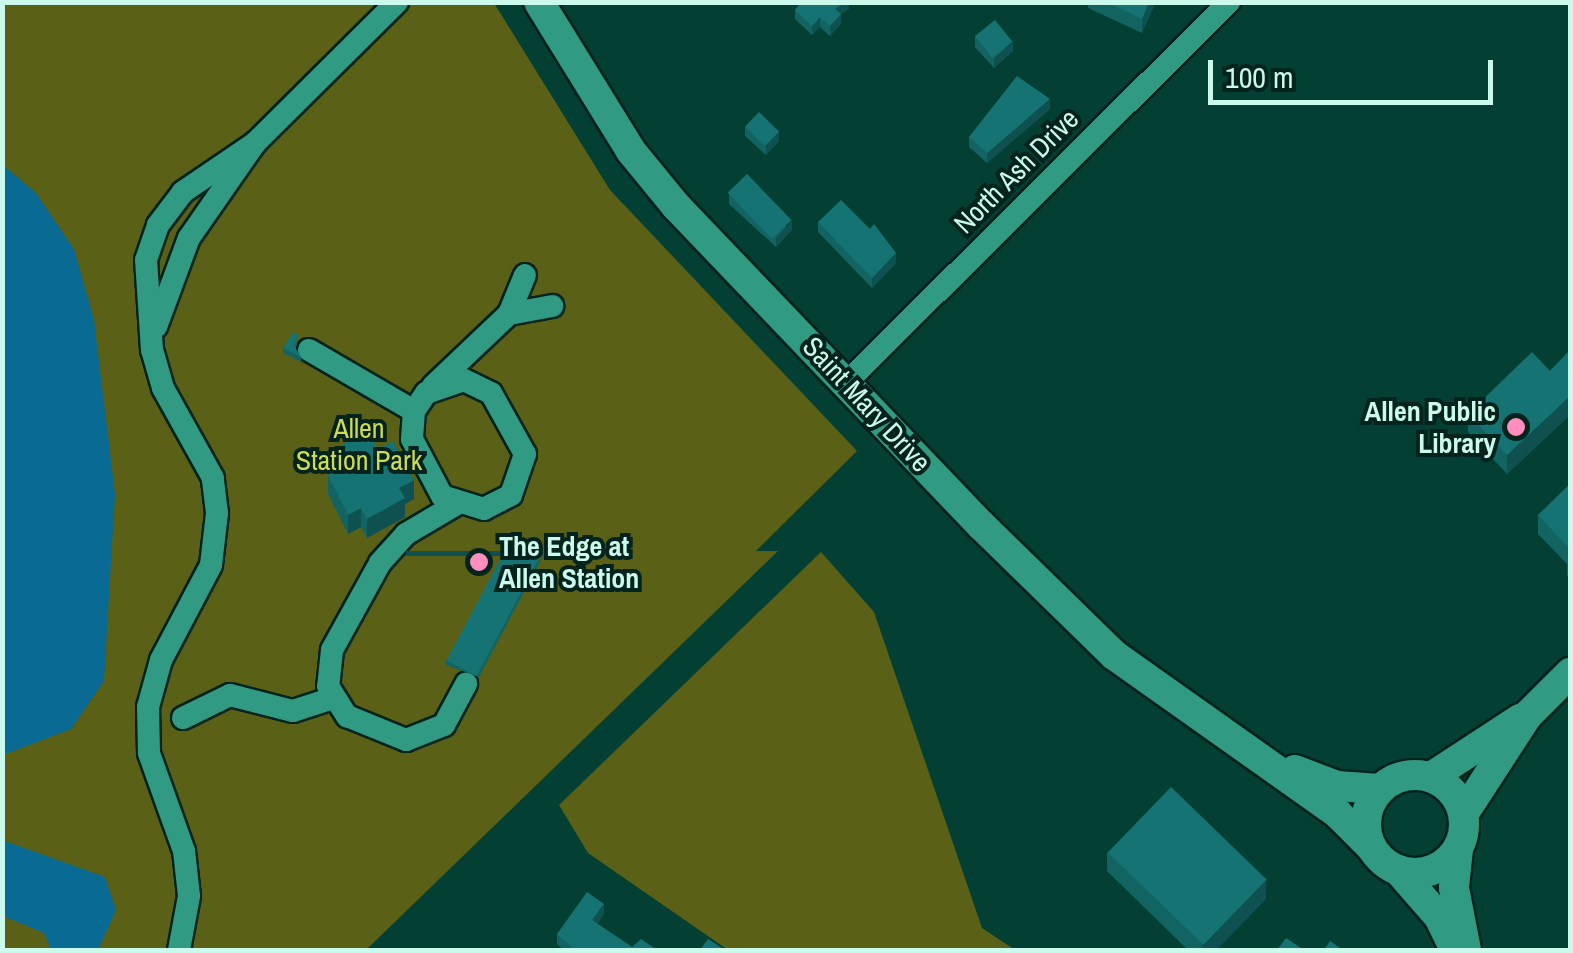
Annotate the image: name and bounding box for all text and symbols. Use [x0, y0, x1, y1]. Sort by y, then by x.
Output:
scale bar [1213, 40, 1498, 102]
text: 100 m [1225, 57, 1293, 97]
street label: North Ash Drive [946, 101, 1086, 241]
street label: Saint Mary Drive [796, 330, 938, 478]
place label: Allen Public Library [1365, 394, 1496, 460]
park label: Allen Station Park [296, 411, 422, 477]
marker: Allen Public Library [1505, 416, 1527, 438]
place label: The Edge at Allen Station [499, 529, 639, 595]
marker: The Edge at Allen Station [468, 551, 490, 573]

